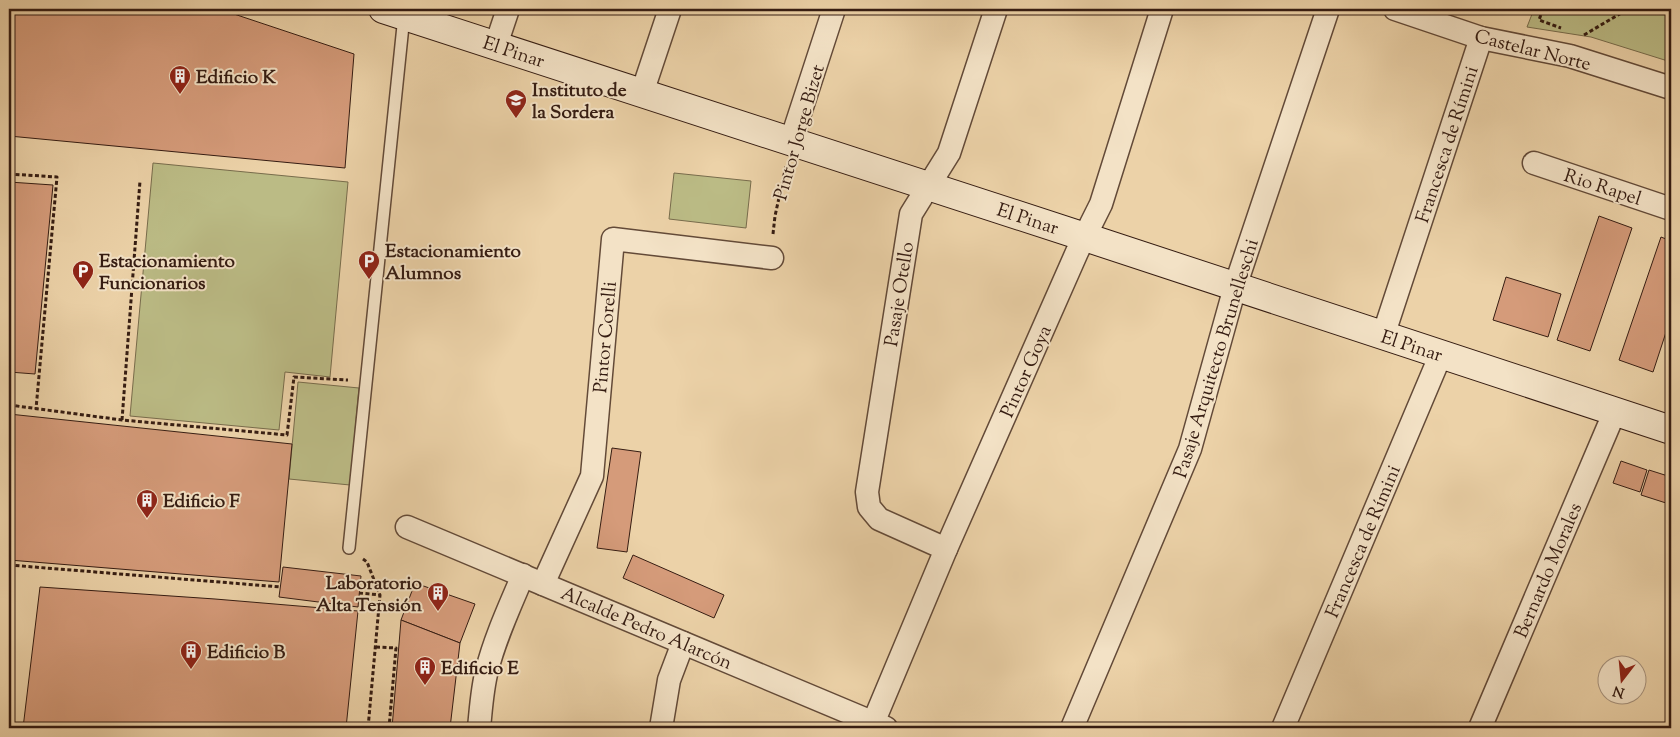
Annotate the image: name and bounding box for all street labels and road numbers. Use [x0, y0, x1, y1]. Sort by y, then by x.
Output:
street label: Castelar Norte [1471, 24, 1594, 79]
street label: El Pinar [479, 31, 548, 76]
street label: Pintor Jorge Bizet [768, 61, 833, 204]
street label: Francesca de Rímini [1410, 63, 1487, 227]
street label: Rio Rapel [1560, 163, 1645, 214]
street label: El Pinar [993, 198, 1062, 243]
street label: Pasaje Arquitecto Brunelleschi [1168, 236, 1267, 482]
street label: Pasaje Otello [879, 240, 922, 349]
street label: Pintor Corelli [588, 280, 625, 394]
street label: Pintor Goya [995, 321, 1060, 423]
street label: El Pinar [1377, 325, 1446, 370]
street label: Francesca de Rímini [1320, 461, 1409, 623]
street label: Bernardo Morales [1509, 499, 1590, 643]
street label: Alcalde Pedro Alarcón [556, 581, 736, 678]

